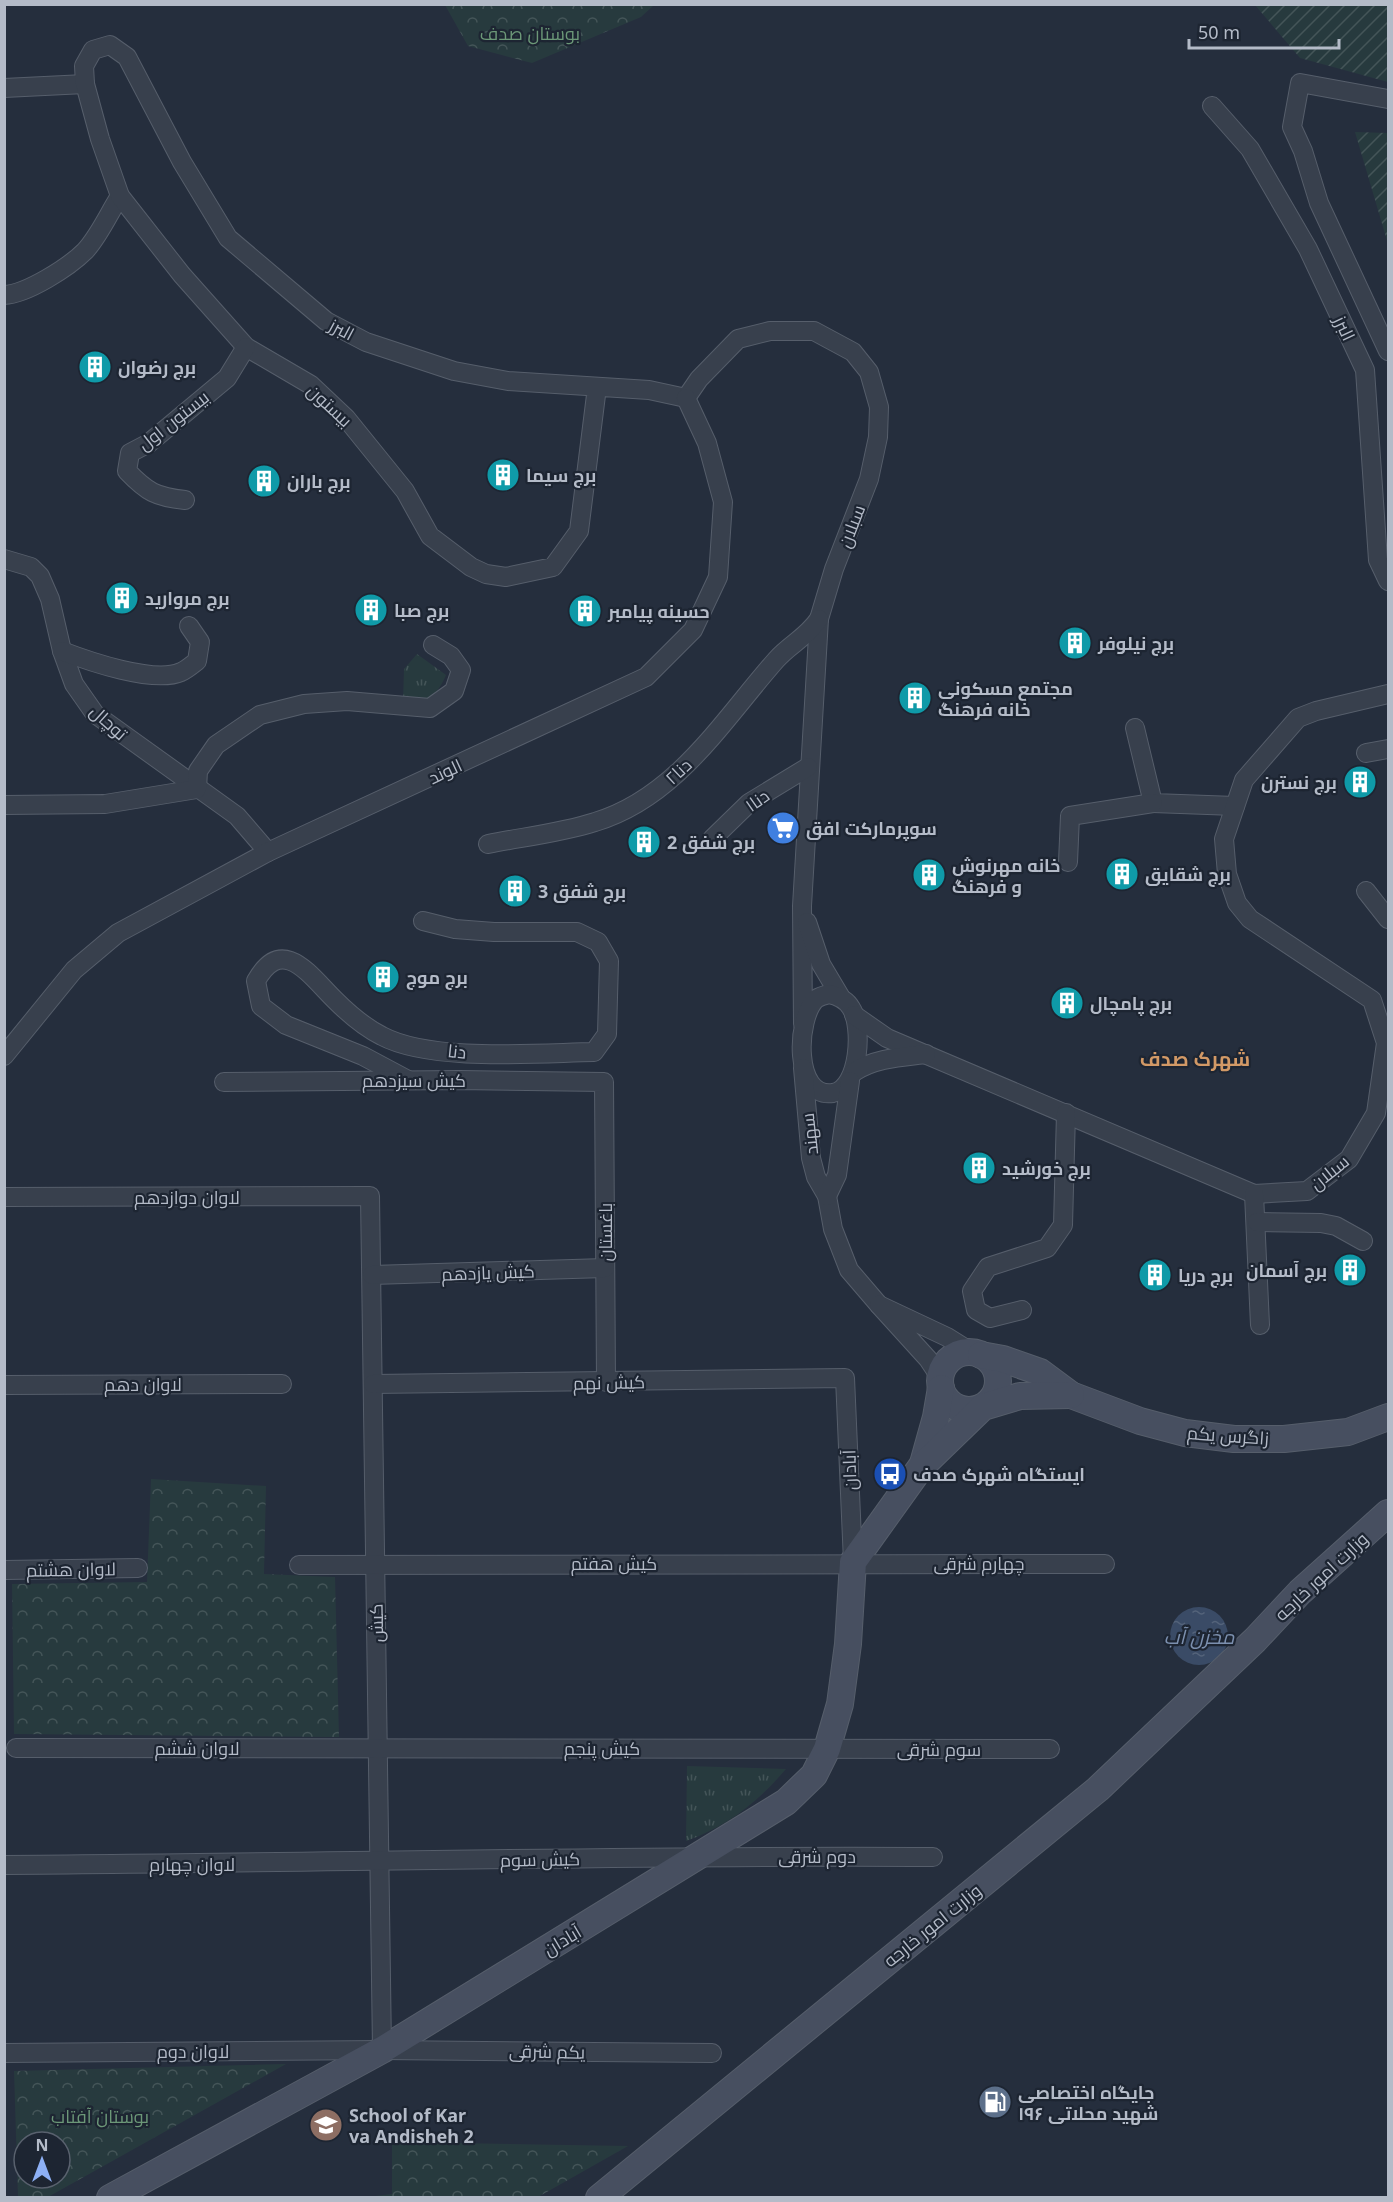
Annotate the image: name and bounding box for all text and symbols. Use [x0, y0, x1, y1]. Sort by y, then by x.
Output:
scale bar [1189, 12, 1339, 50]
text: 50 m [1198, 20, 1240, 44]
park label: بوستان صدف [480, 21, 580, 45]
street label: البرز [1328, 311, 1361, 344]
street label: البرز [324, 312, 359, 346]
building icon: برج رضوان [77, 349, 113, 385]
place label: برج رضوان [118, 355, 196, 380]
street label: بیستون [302, 378, 358, 432]
street label: بیستون اول [132, 385, 214, 455]
building icon: برج سیما [485, 457, 521, 493]
building icon: برج باران [246, 463, 282, 499]
place label: برج سیما [526, 463, 596, 488]
place label: برج باران [287, 469, 351, 494]
street label: سبلان [832, 501, 870, 551]
building icon: برج مروارید [104, 580, 140, 616]
place label: برج مروارید [145, 586, 230, 611]
building icon: برج صبا [353, 592, 389, 628]
building icon: حسینه پیامبر [567, 593, 603, 629]
place label: برج صبا [394, 598, 449, 623]
place label: حسینه پیامبر [607, 599, 710, 624]
building icon: برج نیلوفر [1057, 625, 1093, 661]
place label: برج نیلوفر [1097, 631, 1174, 656]
place label: مجتمع مسکونی خانه فرهنگ [938, 676, 1073, 721]
building icon: مجتمع مسکونی خانه فرهنگ [897, 680, 933, 716]
street label: توچال [85, 699, 133, 746]
street label: الوند [424, 753, 466, 789]
street label: دنا۲ [659, 753, 697, 789]
building icon: برج نسترن [1342, 764, 1378, 800]
place label: برج نسترن [1261, 770, 1337, 795]
street label: دنا۱ [740, 783, 774, 817]
supermarket icon: سوپرمارکت افق [765, 810, 801, 846]
place label: سوپرمارکت افق [806, 816, 937, 841]
building icon: برج شفق 2 [626, 824, 662, 860]
place label: برج شفق 2 [667, 830, 755, 855]
place label: خانه مهرنوش و فرهنگ [952, 853, 1061, 898]
building icon: برج شقایق [1104, 856, 1140, 892]
building icon: خانه مهرنوش و فرهنگ [911, 857, 947, 893]
place label: برج شقایق [1145, 862, 1231, 887]
building icon: برج شفق 3 [497, 873, 533, 909]
place label: برج شفق 3 [538, 879, 626, 904]
building icon: برج موج [365, 959, 401, 995]
place label: برج موج [406, 965, 468, 990]
building icon: برج پامچال [1049, 985, 1085, 1021]
place label: برج پامچال [1090, 991, 1172, 1016]
street label: دنا [446, 1038, 468, 1064]
district label: شهرک صدف [1140, 1045, 1250, 1072]
street label: کیش سیزدهم [362, 1068, 466, 1093]
street label: سهند [795, 1112, 823, 1156]
street label: سبلان [1304, 1149, 1354, 1195]
building icon: برج خورشید [961, 1150, 997, 1186]
place label: برج خورشید [1002, 1156, 1091, 1181]
street label: لاوان دوازدهم [134, 1185, 240, 1210]
street label: باغستان [593, 1203, 617, 1261]
building icon: برج آسمان [1332, 1252, 1368, 1288]
building icon: برج دریا [1137, 1257, 1173, 1293]
street label: کیش یازدهم [441, 1258, 535, 1287]
place label: برج آسمان [1246, 1258, 1327, 1283]
place label: برج دریا [1178, 1263, 1233, 1288]
street label: کیش نهم [573, 1369, 645, 1396]
street label: لاوان دهم [104, 1372, 182, 1397]
street label: زاگرس یکم [1186, 1420, 1270, 1451]
street label: آبادان [836, 1449, 862, 1491]
bus stop icon: ایستگاه شهرک صدف [872, 1456, 908, 1492]
place label: ایستگاه شهرک صدف [913, 1462, 1085, 1486]
street label: وزارت امور خارجه [1269, 1526, 1373, 1626]
street label: کیش هفتم [571, 1551, 657, 1576]
street label: چهارم شرقی [933, 1551, 1025, 1576]
street label: لاوان هشتم [26, 1556, 116, 1583]
street label: کیش [364, 1603, 388, 1643]
water label: مخزن آب [1164, 1623, 1235, 1650]
street label: لاوان ششم [154, 1736, 240, 1761]
street label: کیش پنجم [564, 1736, 640, 1761]
street label: سوم شرقی [897, 1737, 981, 1762]
street label: دوم شرقی [778, 1844, 856, 1869]
street label: کیش سوم [500, 1846, 580, 1873]
street label: لاوان چهارم [149, 1852, 235, 1877]
street label: وزارت امور خارجه [878, 1878, 986, 1972]
street label: آبادان [538, 1919, 586, 1961]
street label: یکم شرقی [509, 2038, 586, 2065]
street label: لاوان دوم [157, 2039, 229, 2064]
place label: جایگاه اختصاصی ۱۹۶ شهید محلاتی [1018, 2080, 1158, 2125]
fuel station icon: جایگاه اختصاصی ۱۹۶ شهید محلاتی [977, 2084, 1013, 2120]
place label: School of Kar va Andisheh 2 [349, 2103, 474, 2148]
park label: بوستان آفتاب [51, 2104, 149, 2128]
school or university icon: School of Kar va Andisheh 2 [308, 2107, 344, 2143]
north arrow [12, 2130, 72, 2190]
text: N [35, 2134, 49, 2156]

